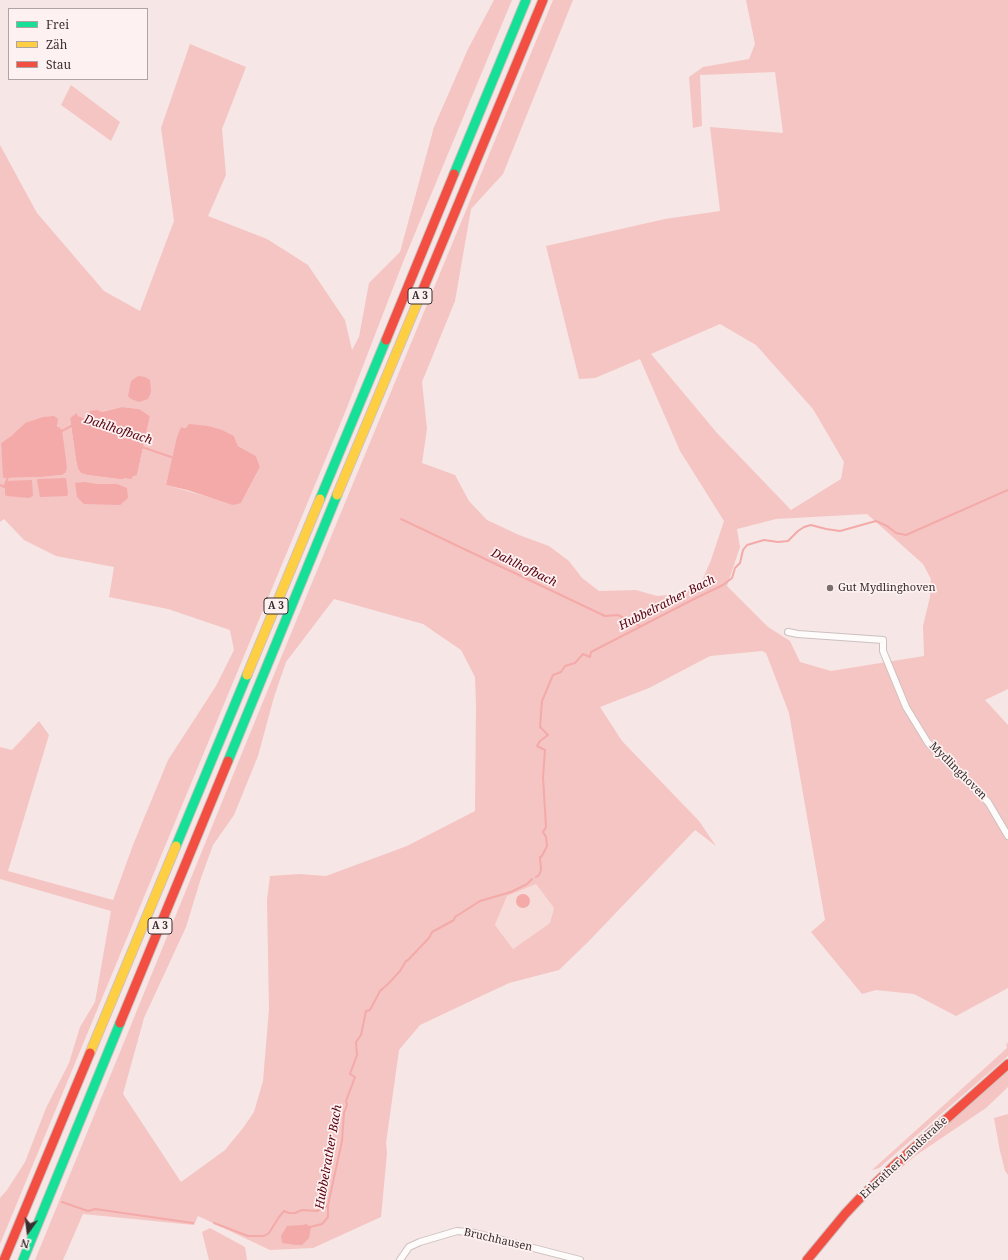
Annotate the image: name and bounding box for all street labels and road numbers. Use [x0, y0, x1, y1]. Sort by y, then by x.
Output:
road number: A 3 [408, 288, 432, 304]
road number: A 3 [264, 598, 288, 614]
street label: Mydlinghoven [926, 739, 990, 803]
road number: A 3 [148, 918, 172, 934]
street label: Erkrather Landstraße [858, 1114, 950, 1202]
street label: Bruchhausen [462, 1226, 534, 1254]

